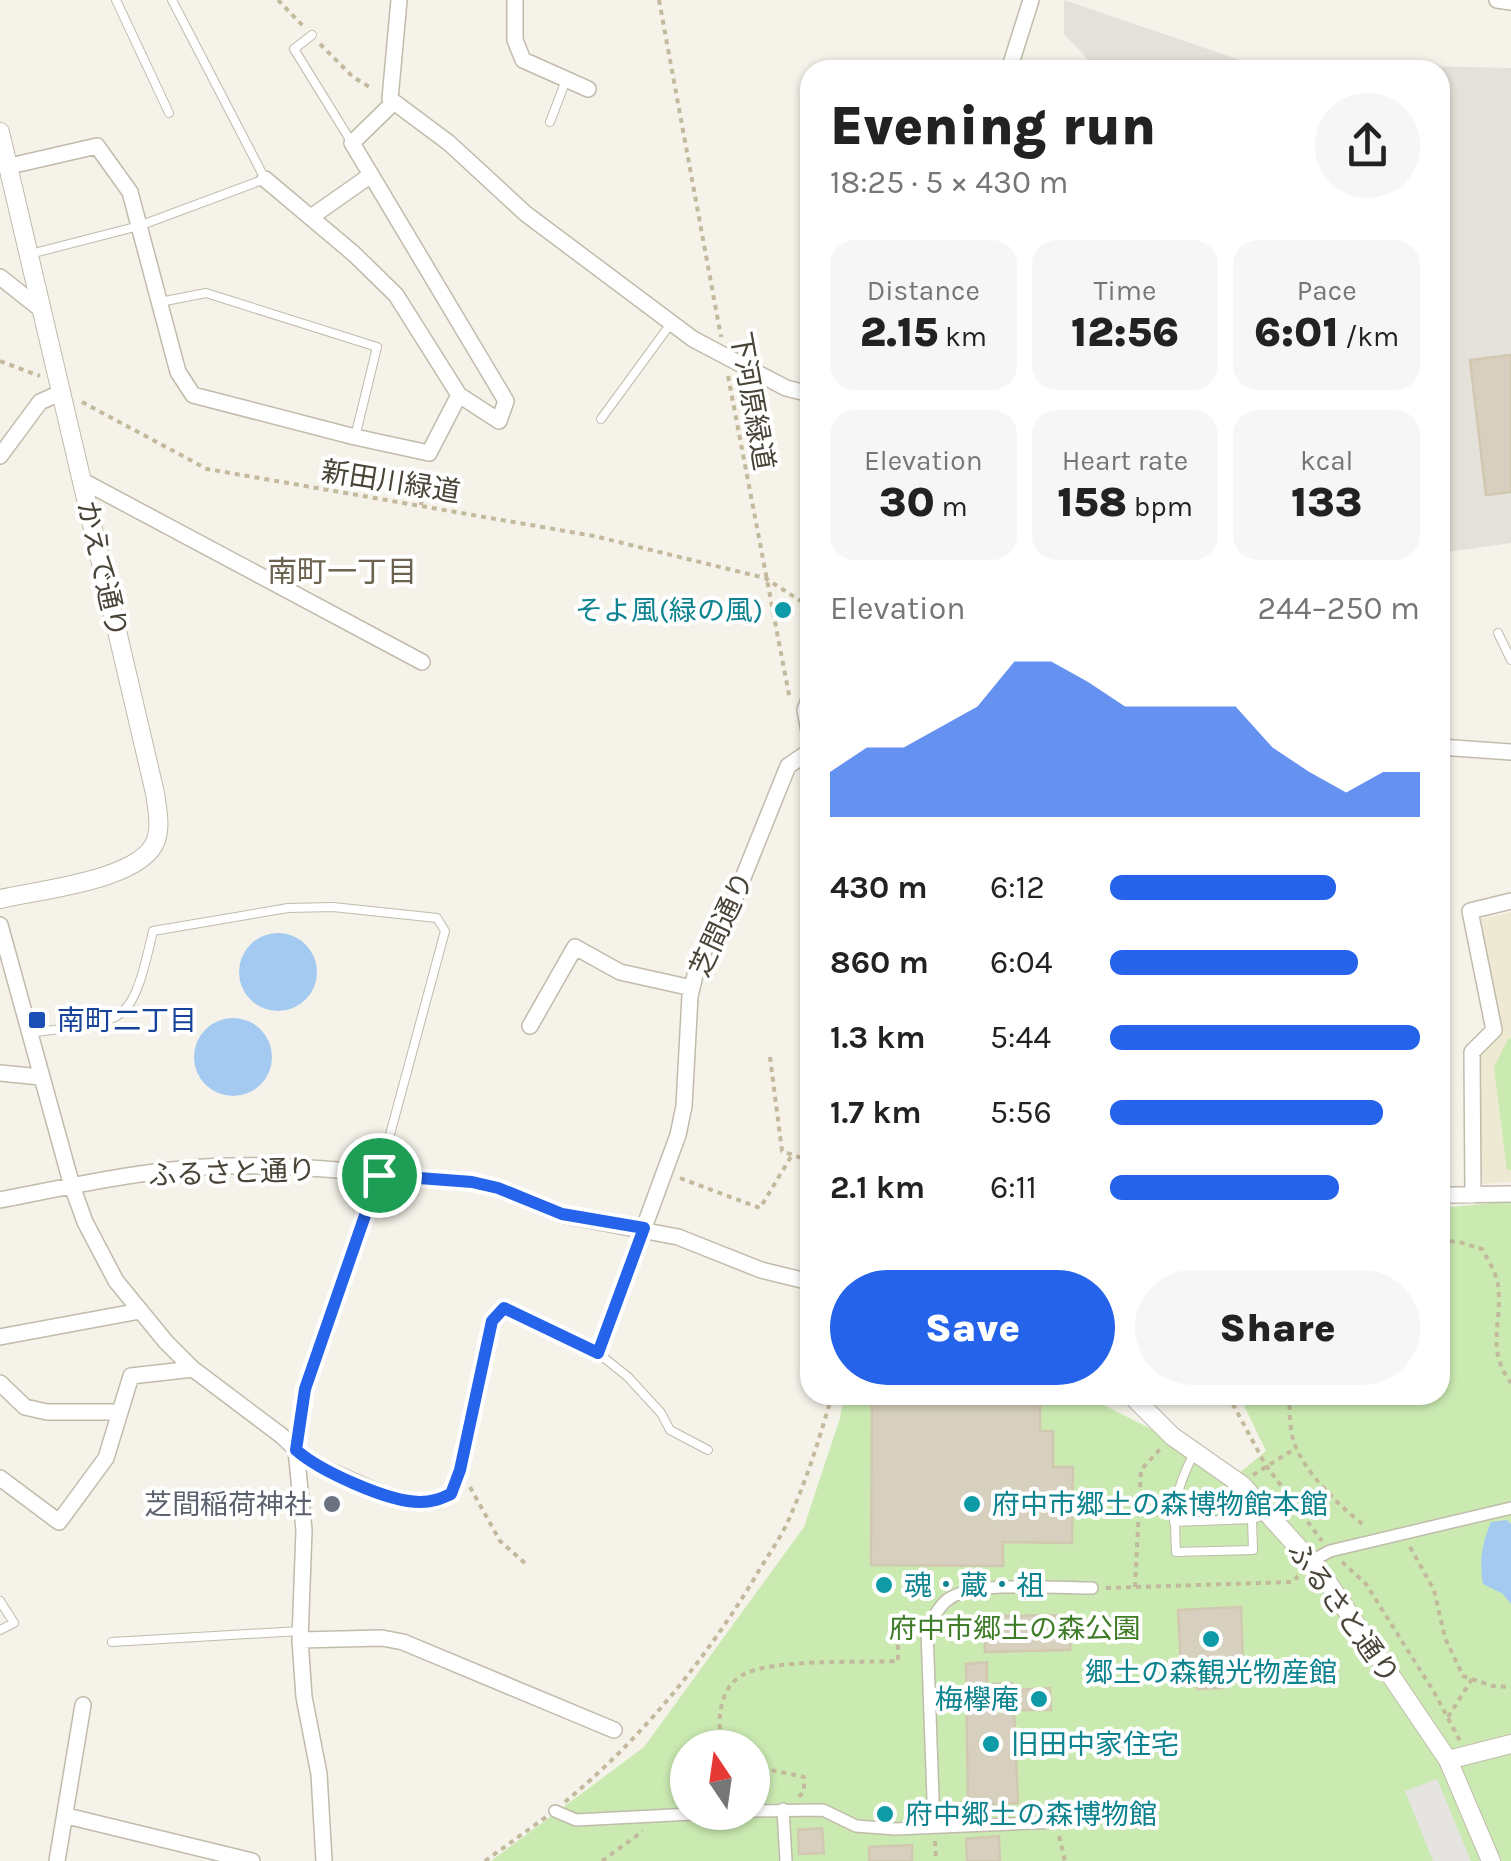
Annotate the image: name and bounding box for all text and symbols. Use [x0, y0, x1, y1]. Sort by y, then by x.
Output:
button: share [1315, 93, 1420, 198]
text: Evening run [830, 94, 1156, 158]
text: 18:25 · 5 × 430 m [830, 164, 1069, 201]
text: Distance [867, 274, 980, 307]
text: Time [1094, 274, 1156, 307]
text: Pace [1297, 274, 1357, 307]
text: 2.15 [860, 307, 938, 357]
text: 12:56 [1071, 307, 1179, 357]
text: 6:01 [1254, 307, 1339, 357]
text: km [938, 320, 987, 353]
text: /km [1339, 320, 1399, 353]
street label: 下河原緑道 [724, 329, 781, 473]
text: Elevation [864, 444, 983, 477]
text: Heart rate [1062, 444, 1188, 477]
text: kcal [1300, 444, 1353, 477]
street label: 新田川緑道 [319, 454, 463, 509]
text: 30 [879, 477, 935, 527]
text: 158 [1057, 477, 1127, 527]
text: 133 [1291, 477, 1362, 527]
text: m [935, 490, 968, 523]
text: bpm [1127, 490, 1193, 523]
street label: かえで通り [71, 498, 134, 641]
district label: 南町一丁目 [267, 554, 417, 590]
text: Elevation [830, 590, 965, 627]
text: 244–250 m [1257, 590, 1420, 627]
place label: そよ風(緑の風) [575, 594, 763, 627]
marker: そよ風(緑の風) [772, 599, 794, 621]
street label: 芝間通り [683, 866, 760, 982]
text: 430 m [830, 869, 928, 906]
text: 6:12 [990, 869, 1045, 906]
text: 860 m [830, 944, 929, 981]
text: 6:04 [990, 944, 1053, 981]
place label: 南町二丁目 [57, 1004, 197, 1037]
marker: 南町二丁目 [26, 1009, 48, 1031]
text: 1.3 km [830, 1019, 926, 1056]
text: 5:44 [990, 1019, 1051, 1056]
text: 1.7 km [830, 1094, 922, 1131]
text: 5:56 [990, 1094, 1052, 1131]
pin [337, 1133, 422, 1218]
icon: arrive [352, 1148, 407, 1203]
street label: ふるさと通り [147, 1153, 317, 1192]
text: 2.1 km [830, 1169, 925, 1206]
text: 6:11 [990, 1169, 1037, 1206]
button: Save [830, 1270, 1115, 1385]
button: Share [1135, 1270, 1420, 1385]
place label: 芝間稲荷神社 [144, 1488, 312, 1521]
place label: 府中市郷土の森博物館本館 [992, 1488, 1328, 1521]
marker: 芝間稲荷神社 [321, 1493, 343, 1515]
marker: 府中市郷土の森博物館本館 [961, 1493, 983, 1515]
street label: ふるさと通り [1281, 1535, 1406, 1690]
place label: 魂・蔵・祖 [904, 1569, 1044, 1602]
marker: 魂・蔵・祖 [873, 1574, 895, 1596]
park label: 府中市郷土の森公園 [889, 1612, 1141, 1645]
marker: 郷土の森観光物産館 [1200, 1628, 1222, 1650]
place label: 郷土の森観光物産館 [1085, 1656, 1337, 1689]
place label: 梅欅庵 [935, 1683, 1019, 1716]
marker: 梅欅庵 [1028, 1688, 1050, 1710]
place label: 旧田中家住宅 [1011, 1728, 1179, 1761]
north arrow [670, 1730, 770, 1830]
map controls [670, 1730, 770, 1830]
marker: 旧田中家住宅 [980, 1733, 1002, 1755]
place label: 府中郷土の森博物館 [905, 1798, 1157, 1831]
marker: 府中郷土の森博物館 [874, 1803, 896, 1825]

